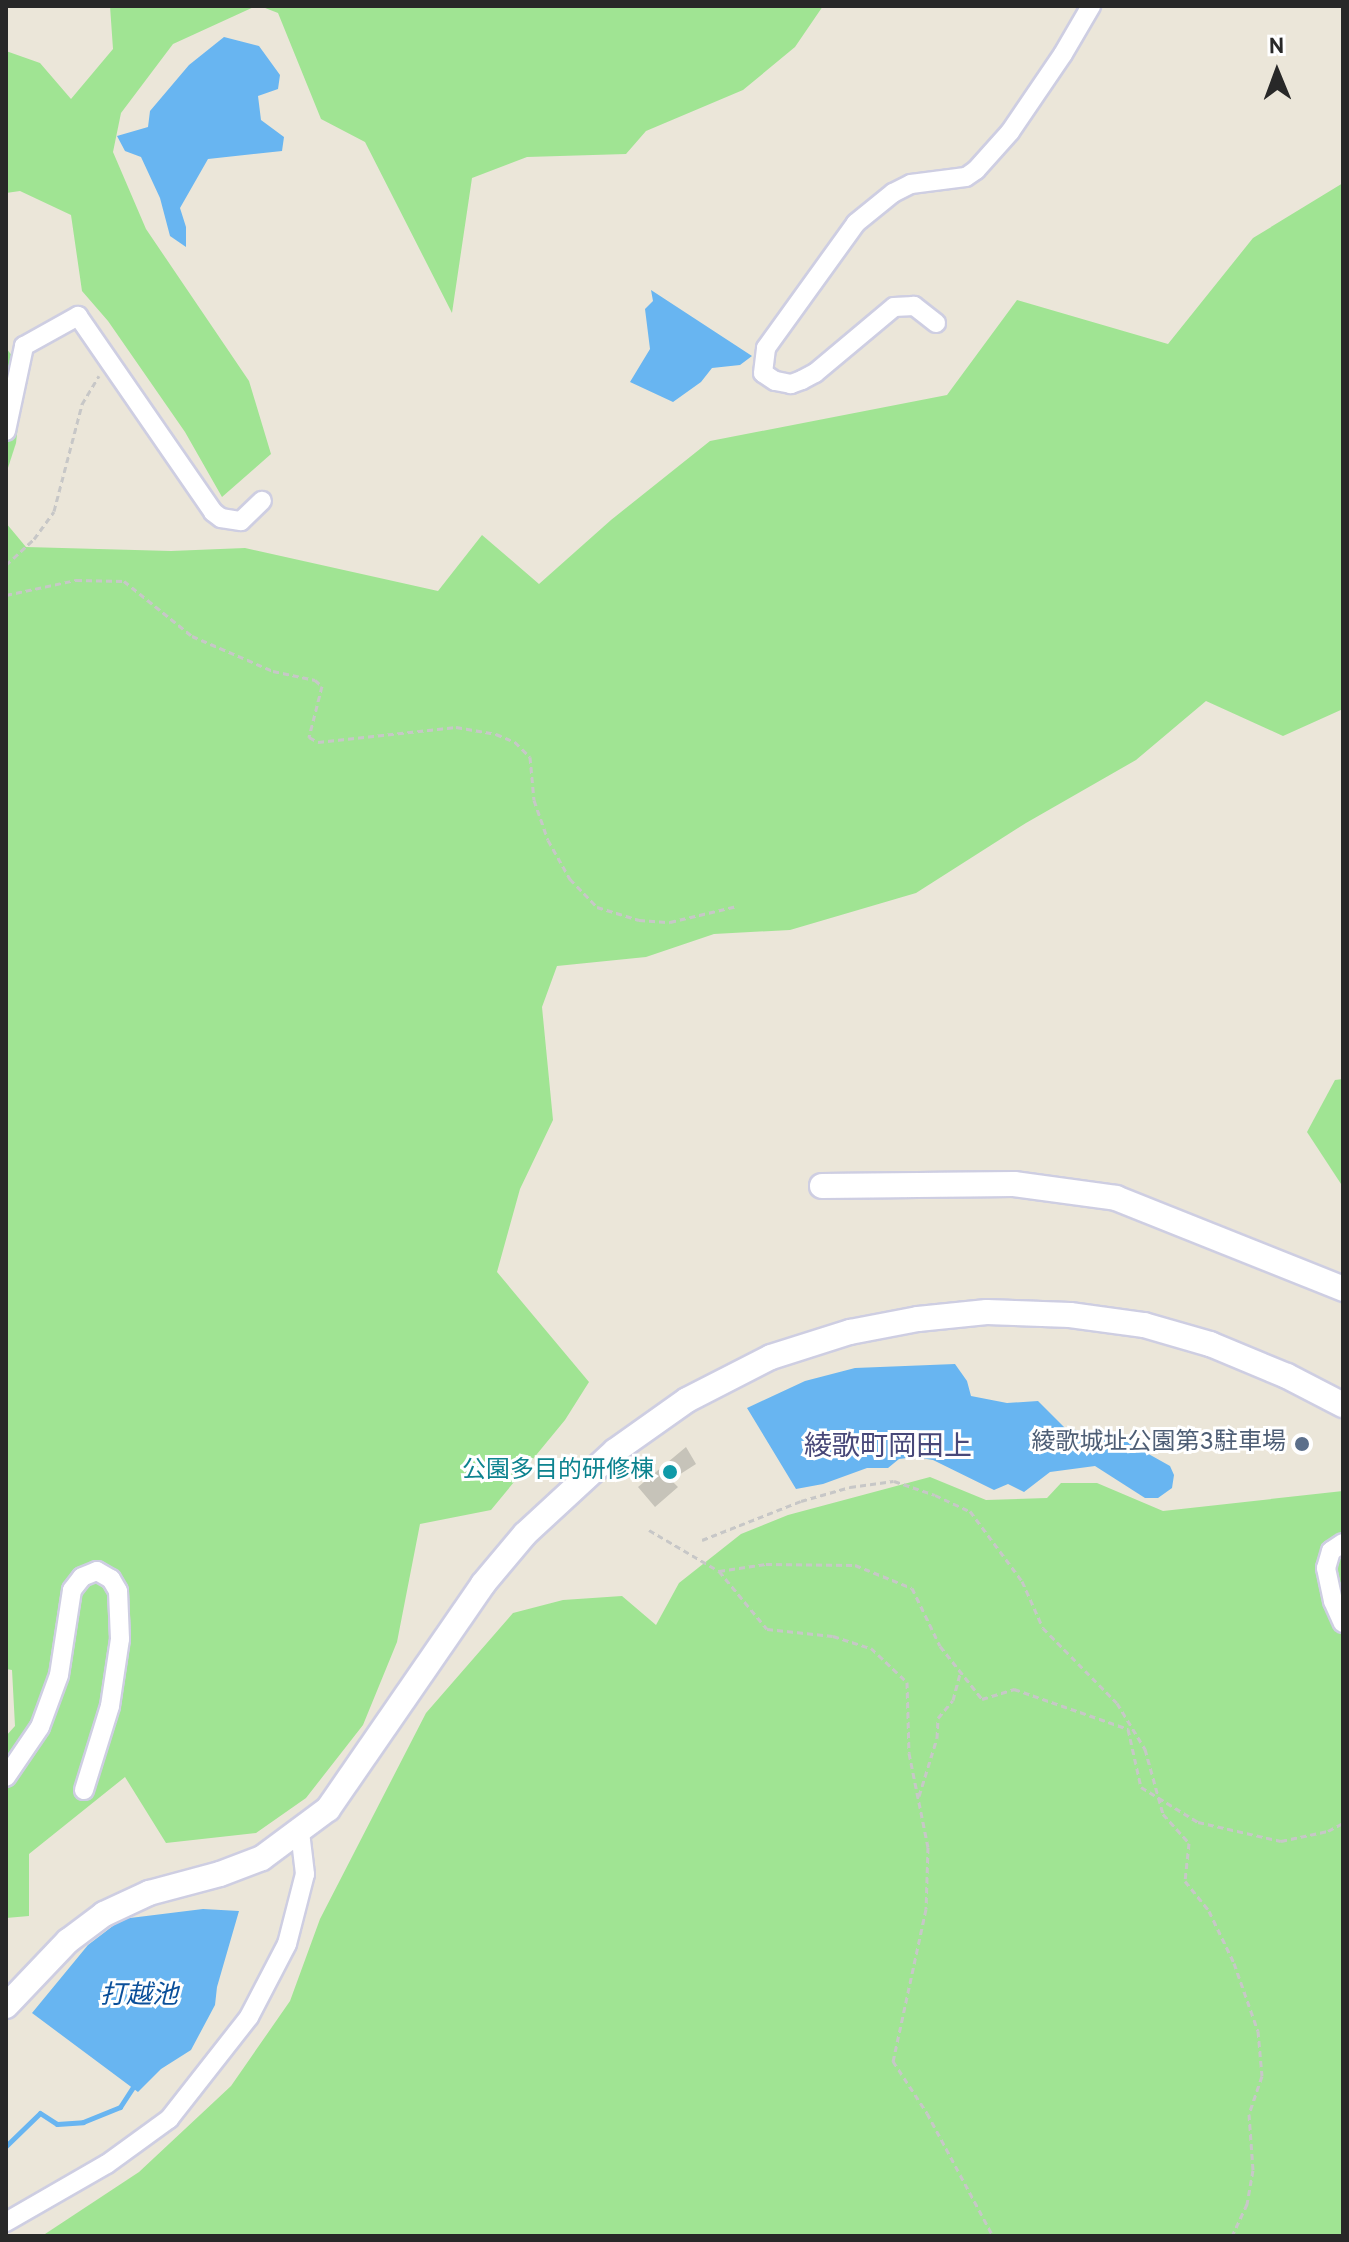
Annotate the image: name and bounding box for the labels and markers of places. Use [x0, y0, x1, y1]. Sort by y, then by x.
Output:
place label: 綾歌城址公園第3駐車場 [1032, 1430, 1286, 1458]
marker: 綾歌城址公園第3駐車場 [1293, 1435, 1311, 1453]
place label: 公園多目的研修棟 [462, 1458, 654, 1486]
marker: 公園多目的研修棟 [661, 1463, 679, 1481]

